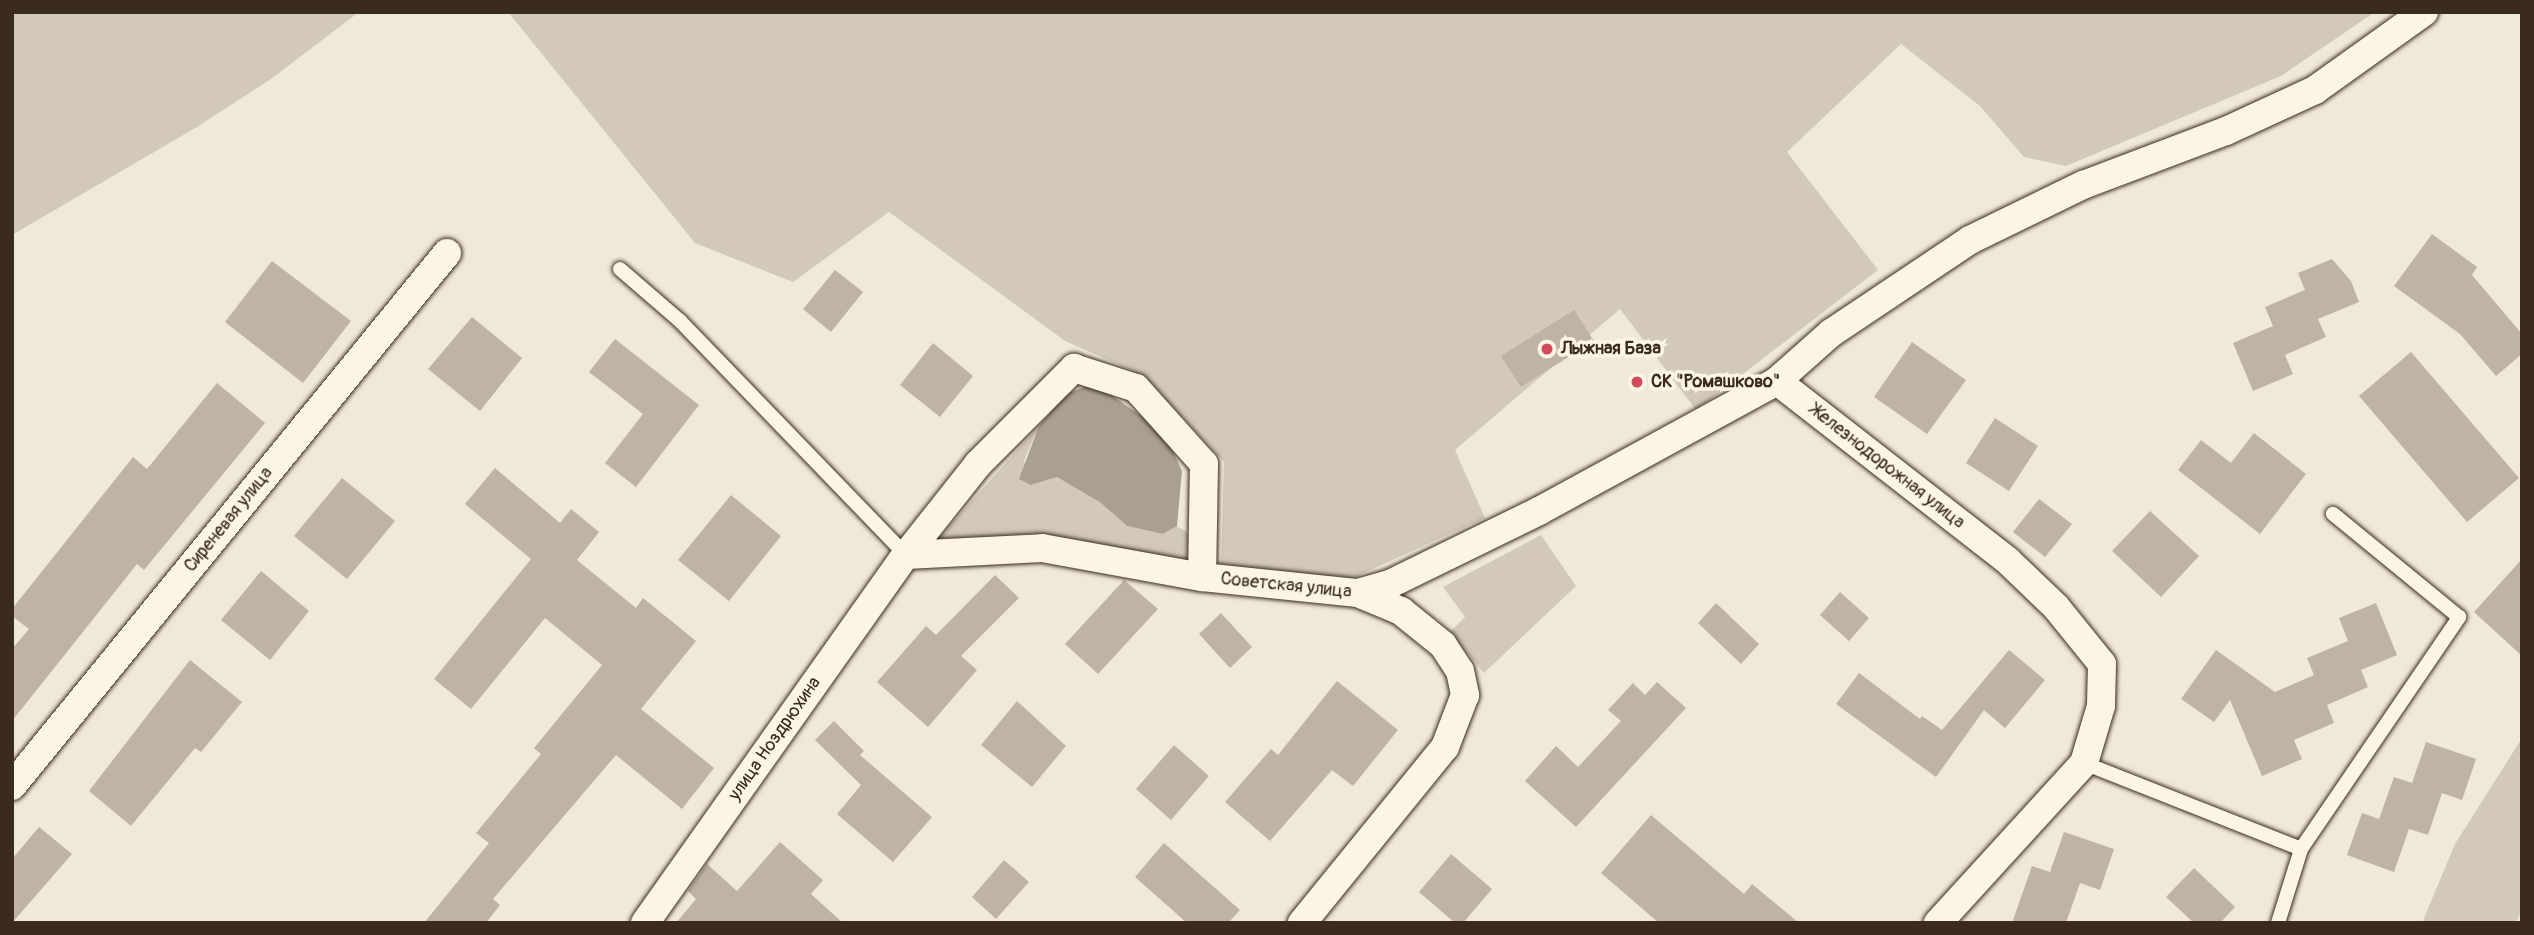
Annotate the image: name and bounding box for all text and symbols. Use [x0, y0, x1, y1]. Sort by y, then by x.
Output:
place label: Лыжная База [1561, 338, 1661, 360]
marker: Лыжная База [1539, 341, 1555, 357]
place label: СК "Ромашково" [1651, 371, 1780, 393]
marker: СК "Ромашково" [1629, 374, 1645, 390]
street label: Железнодорожная улица [1805, 400, 1969, 534]
street label: Сиреневая улица [180, 463, 278, 577]
street label: Советская улица [1219, 568, 1353, 604]
street label: улица Ноздрюхина [724, 673, 826, 805]

